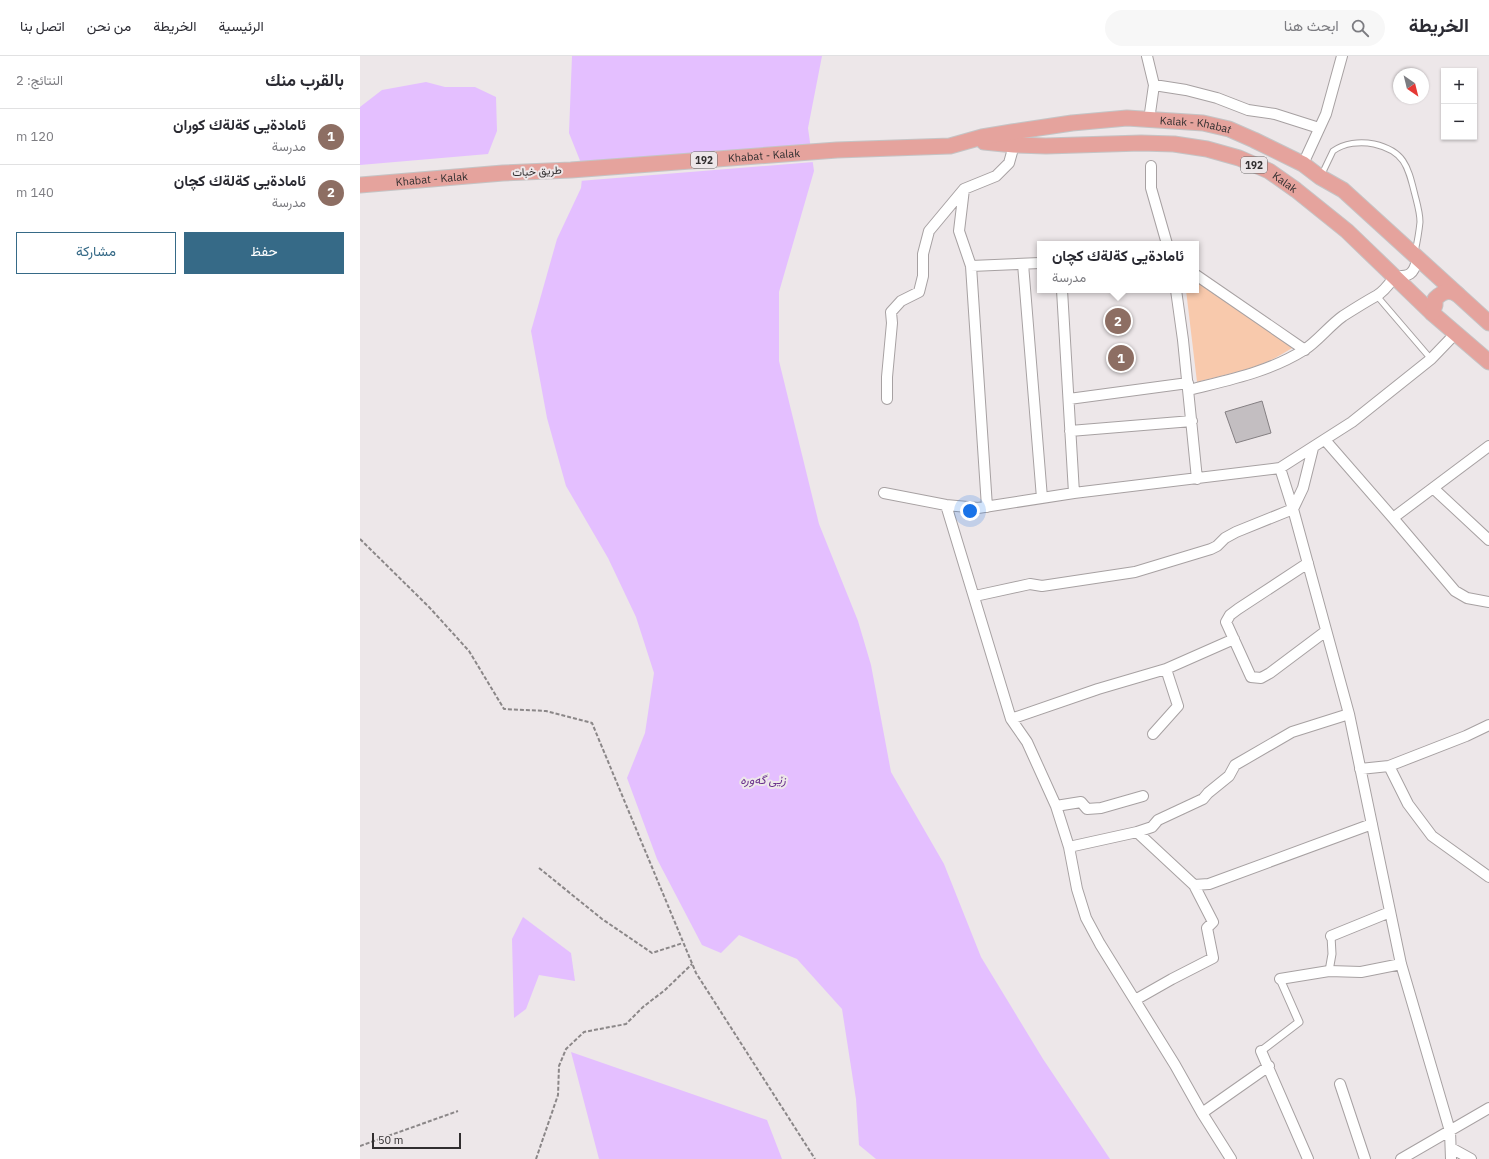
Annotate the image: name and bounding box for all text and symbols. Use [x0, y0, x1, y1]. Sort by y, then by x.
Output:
search box [1105, 10, 1385, 46]
text: الخريطة [1409, 13, 1469, 37]
text: ابحث هنا [1284, 16, 1339, 35]
text: اتصل بنا [20, 17, 65, 35]
text: من نحن [87, 17, 131, 35]
text: الخريطة [153, 17, 197, 35]
text: الرئيسية [219, 17, 264, 35]
icon: search [1349, 17, 1371, 39]
north arrow [1393, 68, 1429, 104]
map controls [1441, 68, 1477, 140]
button: + [1441, 68, 1477, 104]
text: بالقرب منك [265, 69, 344, 91]
text: النتائج: 2 [16, 72, 63, 89]
button: − [1441, 104, 1477, 140]
street label: Kalak - Khabat [1159, 113, 1234, 136]
text: ئامادةيى كةلةك كوران [173, 115, 306, 134]
text: 120 m [16, 128, 54, 145]
text: 1 [327, 128, 335, 145]
text: مدرسة [272, 138, 306, 155]
street label: Khabat - Kalak [727, 146, 801, 165]
road number: 192 [691, 152, 717, 168]
road number: 192 [1241, 157, 1267, 173]
street label: طريق خبات [512, 163, 562, 179]
street label: Khabat - Kalak [395, 169, 469, 189]
street label: Kalak [1270, 169, 1300, 196]
text: ئامادةيى كةلةك كچان [174, 171, 306, 190]
text: 140 m [16, 184, 54, 201]
text: 2 [327, 184, 335, 201]
text: مدرسة [272, 194, 306, 211]
button: مشاركة [16, 232, 176, 274]
button: حفظ [184, 232, 344, 274]
popup [1037, 241, 1199, 293]
text: ئامادةيى كةلةك كچان [1052, 246, 1184, 265]
text: مدرسة [1052, 269, 1086, 286]
pin: 2 [1105, 306, 1131, 336]
pin: 1 [1108, 343, 1134, 373]
your location [960, 501, 980, 521]
water label: زێی گەورە [740, 772, 787, 788]
scale bar [372, 1131, 461, 1150]
text: 50 m [378, 1133, 403, 1147]

